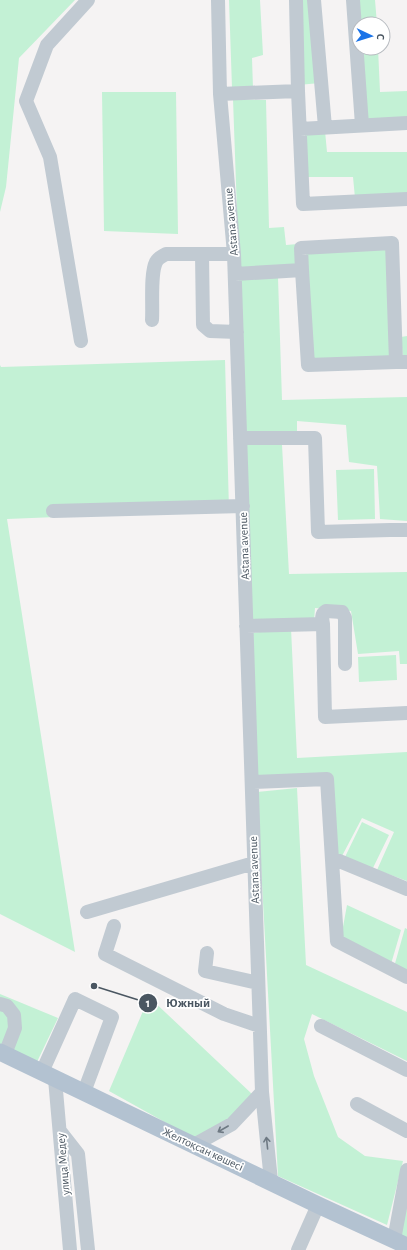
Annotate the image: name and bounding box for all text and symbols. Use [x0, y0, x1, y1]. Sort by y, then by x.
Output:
north arrow [351, 16, 391, 56]
text: С [375, 33, 386, 40]
street label: Astana avenue [222, 188, 240, 256]
street label: Astana avenue [237, 512, 251, 580]
street label: Astana avenue [247, 836, 261, 904]
callout: Южный [138, 990, 218, 1015]
text: 1 [146, 997, 150, 1009]
text: Южный [166, 997, 210, 1010]
street label: Желтоқсан көшесі [161, 1125, 245, 1173]
one-way arrow [217, 1125, 229, 1133]
street label: улица Медеу [54, 1132, 73, 1197]
one-way arrow [263, 1137, 270, 1150]

